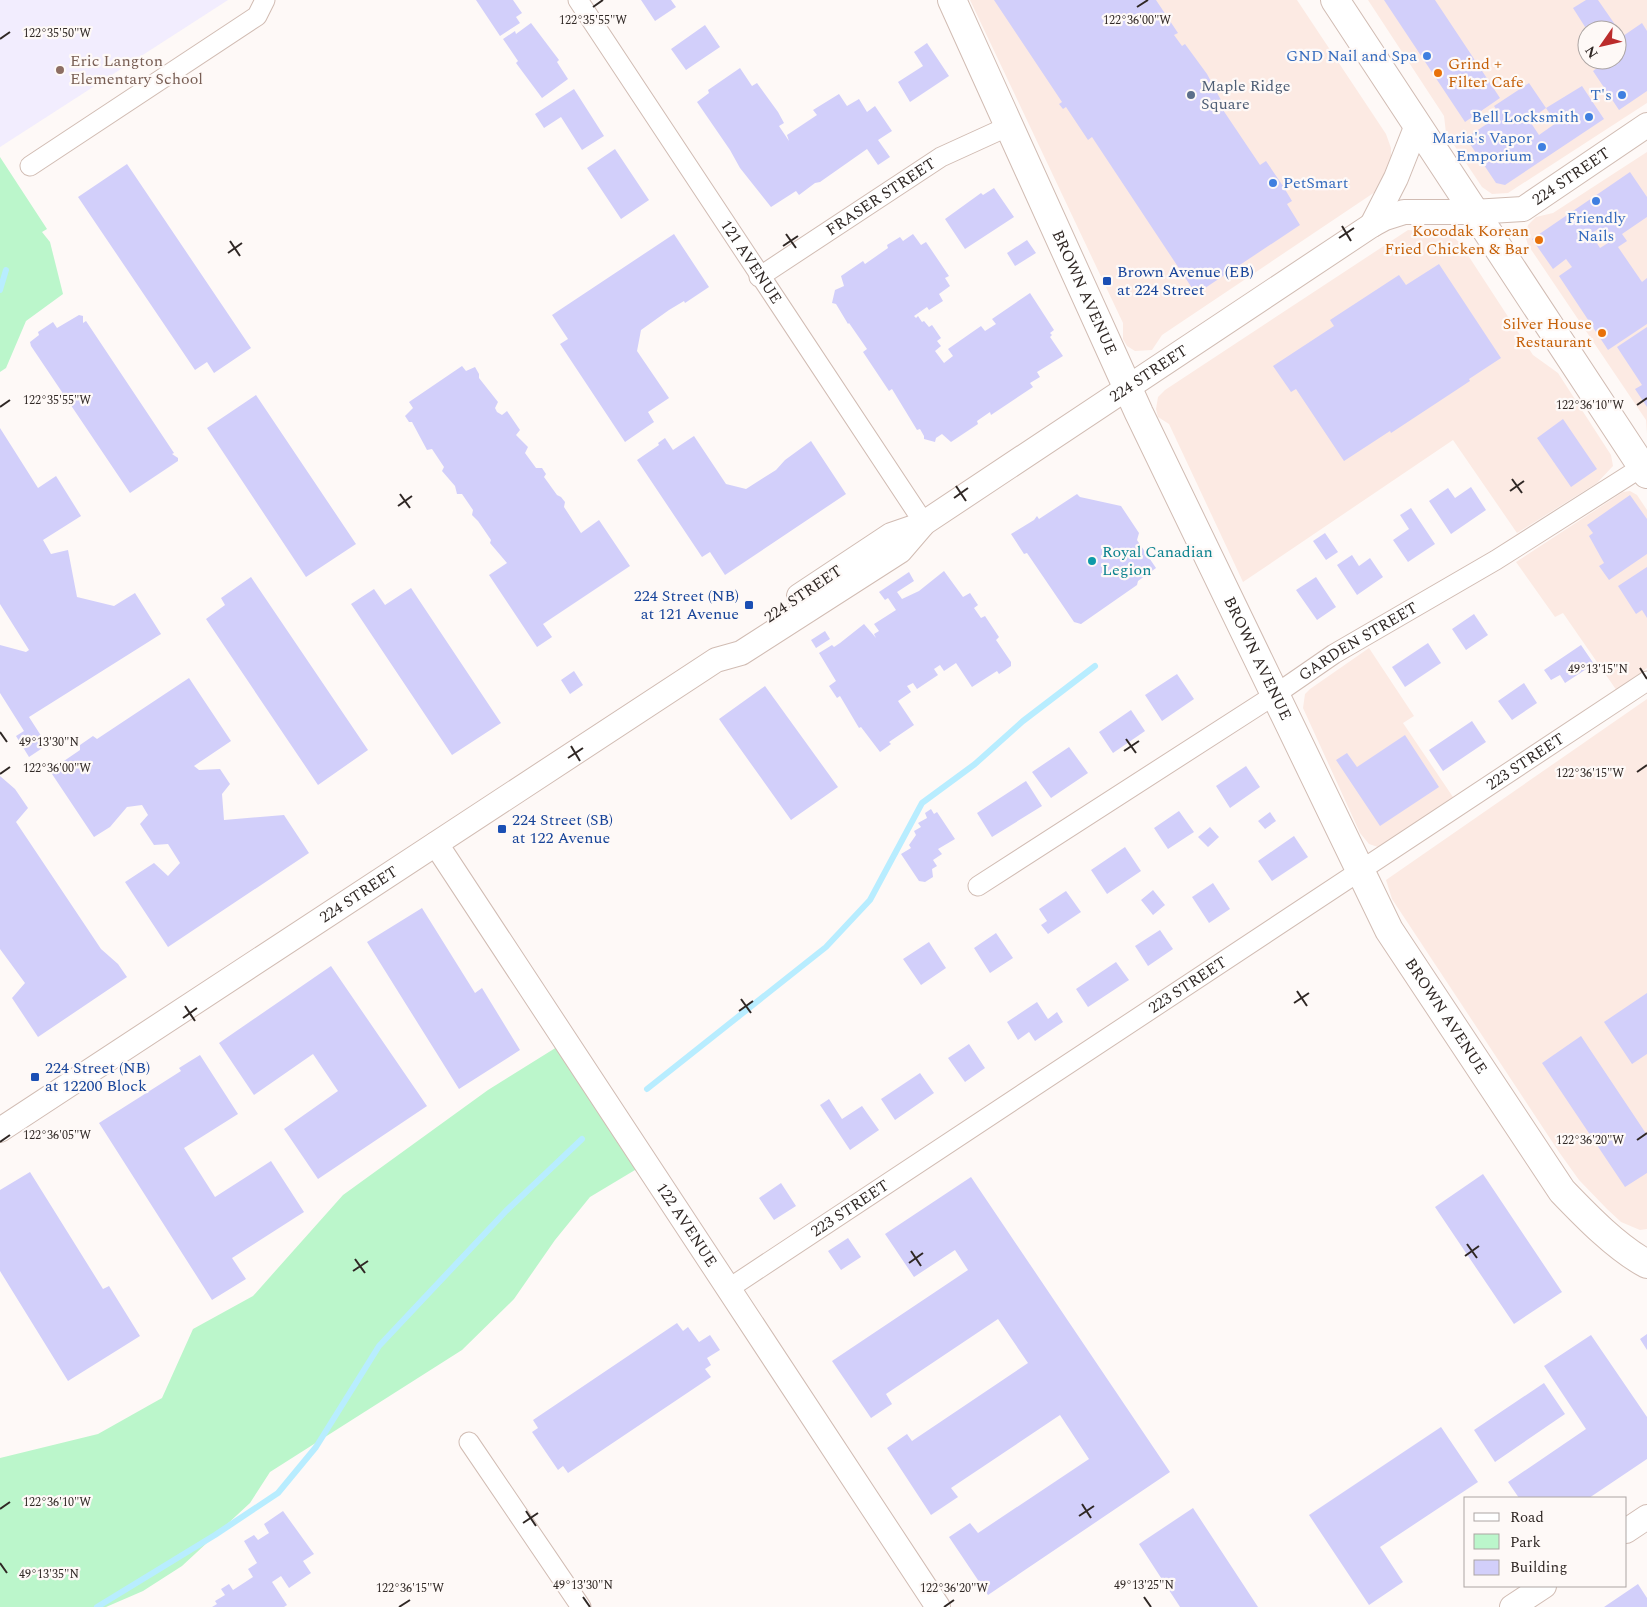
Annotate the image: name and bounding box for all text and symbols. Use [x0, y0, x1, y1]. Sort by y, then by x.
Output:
text: 122°35'55"W [559, 11, 627, 30]
text: 122°36'00"W [1103, 11, 1171, 30]
north arrow [1577, 20, 1627, 70]
text: 122°35'50"W [23, 24, 91, 43]
text: N [1580, 41, 1604, 63]
place label: GND Nail and Spa [1286, 44, 1417, 68]
place label: Eric Langton Elementary School [70, 49, 203, 91]
marker: GND Nail and Spa [1421, 50, 1433, 62]
place label: Grind + Filter Cafe [1448, 52, 1524, 94]
marker: Eric Langton Elementary School [54, 64, 66, 76]
marker: Grind + Filter Cafe [1432, 67, 1444, 79]
place label: Maple Ridge Square [1201, 74, 1291, 116]
place label: T's [1590, 83, 1612, 107]
marker: Maple Ridge Square [1185, 89, 1197, 101]
marker: T's [1616, 89, 1628, 101]
place label: Bell Locksmith [1471, 105, 1579, 129]
marker: Bell Locksmith [1583, 111, 1595, 123]
place label: Maria's Vapor Emporium [1432, 126, 1532, 168]
street label: 224 STREET [1527, 141, 1615, 212]
marker: Maria's Vapor Emporium [1536, 141, 1548, 153]
street label: FRASER STREET [821, 151, 941, 242]
place label: PetSmart [1283, 171, 1349, 195]
marker: PetSmart [1267, 177, 1279, 189]
marker: Friendly Nails [1590, 195, 1602, 207]
place label: Friendly Nails [1566, 206, 1627, 248]
street label: 121 AVENUE [714, 215, 788, 309]
place label: Kocodak Korean Fried Chicken & Bar [1385, 219, 1529, 261]
street label: BROWN AVENUE [1046, 226, 1123, 359]
marker: Kocodak Korean Fried Chicken & Bar [1533, 234, 1545, 246]
place label: Brown Avenue (EB) at 224 Street [1117, 260, 1254, 302]
marker: Brown Avenue (EB) at 224 Street [1101, 275, 1113, 287]
place label: Silver House Restaurant [1503, 312, 1592, 354]
marker: Silver House Restaurant [1596, 327, 1608, 339]
street label: 224 STREET [1105, 339, 1193, 408]
text: 122°35'55"W [23, 391, 91, 410]
text: 122°36'10"W [1556, 396, 1624, 415]
place label: Royal Canadian Legion [1102, 540, 1213, 582]
marker: Royal Canadian Legion [1086, 555, 1098, 567]
street label: 224 STREET [759, 559, 847, 629]
place label: 224 Street (NB) at 121 Avenue [634, 584, 739, 626]
street label: BROWN AVENUE [1217, 592, 1298, 724]
street label: GARDEN STREET [1294, 596, 1422, 687]
marker: 224 Street (NB) at 121 Avenue [743, 599, 755, 611]
text: 49°13'15"N [1568, 660, 1628, 679]
street label: 223 STREET [1481, 727, 1569, 796]
text: 49°13'30"N [19, 733, 79, 752]
text: 122°36'00"W [23, 759, 91, 778]
text: 122°36'15"W [1556, 764, 1624, 783]
place label: 224 Street (SB) at 122 Avenue [512, 808, 613, 850]
marker: 224 Street (SB) at 122 Avenue [496, 823, 508, 835]
street label: 224 STREET [315, 860, 403, 929]
street label: 223 STREET [1144, 950, 1232, 1020]
street label: BROWN AVENUE [1399, 953, 1493, 1079]
place label: 224 Street (NB) at 12200 Block [45, 1056, 150, 1098]
marker: 224 Street (NB) at 12200 Block [29, 1071, 41, 1083]
text: 122°36'05"W [23, 1126, 91, 1145]
text: 122°36'20"W [1556, 1131, 1624, 1150]
street label: 223 STREET [806, 1174, 894, 1243]
street label: 122 AVENUE [650, 1178, 723, 1272]
text: 122°36'10"W [23, 1493, 91, 1512]
legend [1464, 1497, 1627, 1587]
text: Road [1510, 1506, 1544, 1529]
text: Park [1510, 1531, 1541, 1554]
text: Building [1510, 1556, 1567, 1579]
text: 49°13'35"N [19, 1565, 79, 1584]
text: 49°13'30"N [553, 1576, 613, 1595]
text: 49°13'25"N [1114, 1576, 1174, 1595]
text: 122°36'15"W [376, 1579, 444, 1598]
text: 122°36'20"W [920, 1579, 988, 1598]

